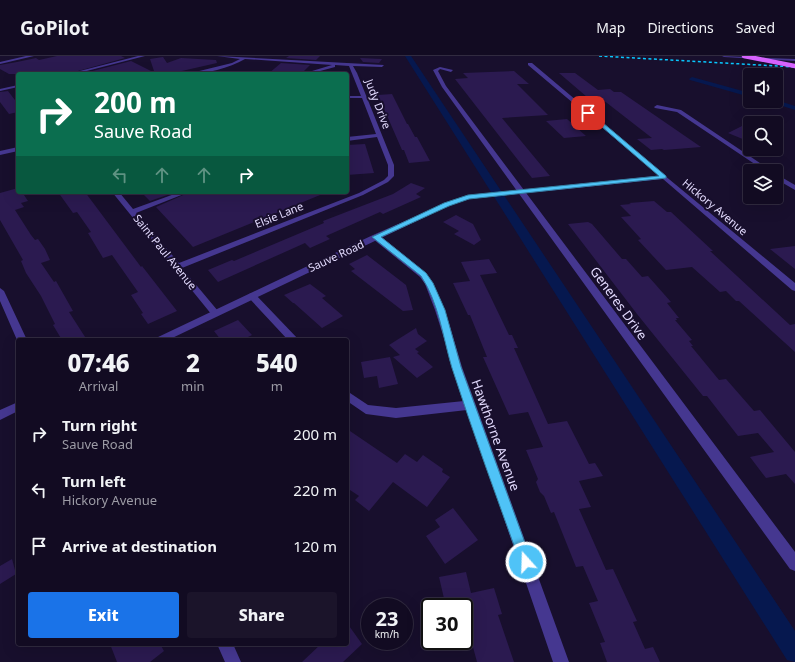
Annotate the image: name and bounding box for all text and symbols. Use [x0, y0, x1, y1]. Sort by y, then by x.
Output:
text: GoPilot [20, 15, 89, 41]
text: Map [596, 18, 625, 37]
text: Directions [647, 18, 714, 37]
text: Saved [736, 18, 775, 37]
map controls [743, 68, 783, 204]
button: sound [743, 68, 783, 108]
street label: Judy Drive [362, 76, 395, 131]
text: 200 m [94, 83, 177, 121]
icon: right [28, 88, 80, 140]
pin [571, 96, 605, 130]
icon: arrive [577, 102, 599, 124]
button: search [743, 116, 783, 156]
text: Sauve Road [94, 119, 192, 143]
icon: left [109, 164, 131, 186]
icon: ahead [151, 164, 173, 186]
icon: ahead [193, 164, 215, 186]
icon: right [235, 164, 257, 186]
button: layers [743, 164, 783, 204]
street label: Hickory Avenue [680, 175, 751, 238]
street label: Elsie Lane [252, 198, 305, 231]
street label: Saint Paul Avenue [130, 211, 200, 292]
street label: Sauve Road [305, 236, 366, 275]
street label: Generes Drive [586, 263, 652, 343]
text: 07:46 [67, 346, 130, 379]
text: 2 [186, 346, 200, 379]
text: 540 [256, 346, 298, 379]
text: Arrival [79, 377, 118, 395]
text: min [181, 377, 205, 395]
text: m [271, 377, 283, 395]
street label: Hawthorne Avenue [467, 377, 525, 493]
text: Turn right [62, 415, 137, 435]
icon: right [28, 423, 50, 445]
text: 200 m [293, 424, 337, 444]
text: Sauve Road [62, 435, 133, 453]
text: Turn left [62, 471, 126, 491]
icon: left [28, 479, 50, 501]
text: 220 m [293, 480, 337, 500]
text: Hickory Avenue [62, 491, 157, 509]
icon: arrive [28, 535, 50, 557]
text: Arrive at destination [62, 536, 217, 556]
text: 120 m [293, 536, 337, 556]
position arrow [505, 541, 547, 583]
button: Exit [28, 592, 179, 638]
button: Share [187, 592, 337, 638]
speed limit sign: 30 [421, 598, 473, 650]
text: 23 [376, 605, 398, 632]
text: km/h [375, 627, 399, 641]

